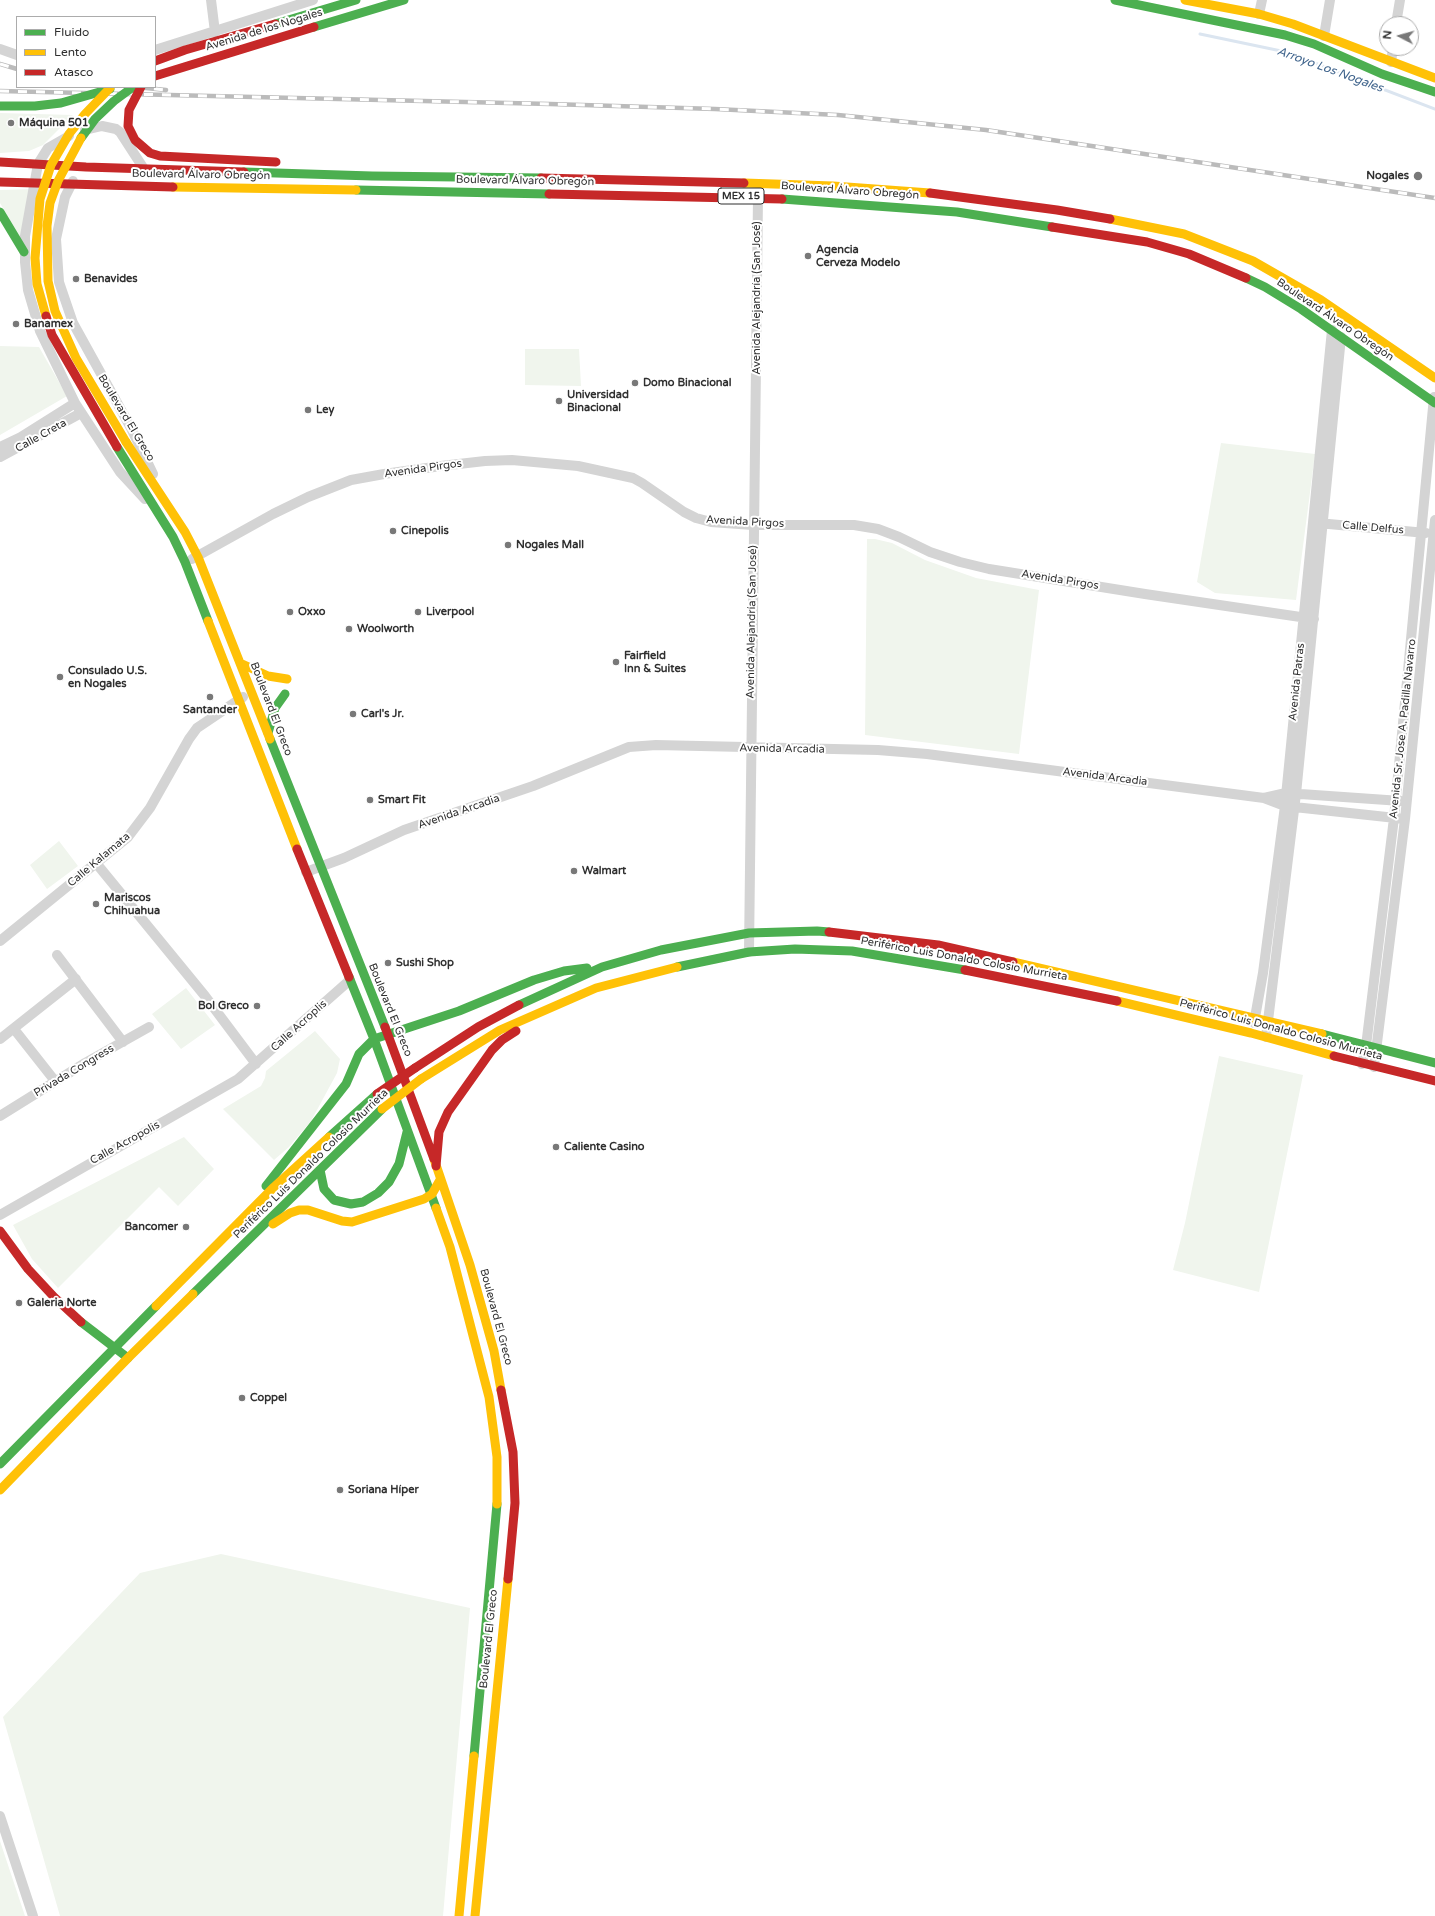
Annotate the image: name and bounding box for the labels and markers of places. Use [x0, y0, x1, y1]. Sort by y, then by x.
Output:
place label: Máquina 501 [19, 116, 89, 130]
marker: Máquina 501 [6, 118, 16, 128]
place label: Nogales [1366, 169, 1409, 183]
marker: Nogales [1412, 170, 1424, 182]
place label: Agencia Cerveza Modelo [816, 243, 900, 269]
marker: Agencia Cerveza Modelo [803, 251, 813, 261]
place label: Benavides [84, 272, 138, 286]
marker: Benavides [71, 274, 81, 284]
place label: Banamex [24, 317, 73, 331]
marker: Banamex [11, 319, 21, 329]
place label: Domo Binacional [643, 376, 731, 390]
marker: Domo Binacional [630, 378, 640, 388]
place label: Universidad Binacional [567, 388, 629, 414]
marker: Universidad Binacional [554, 396, 564, 406]
place label: Ley [316, 403, 334, 417]
marker: Ley [303, 405, 313, 415]
place label: Cinepolis [401, 524, 449, 538]
marker: Cinepolis [388, 526, 398, 536]
place label: Nogales Mall [516, 538, 584, 552]
marker: Nogales Mall [503, 540, 513, 550]
place label: Oxxo [298, 605, 325, 619]
place label: Liverpool [426, 605, 474, 619]
marker: Oxxo [285, 607, 295, 617]
marker: Liverpool [413, 607, 423, 617]
place label: Woolworth [357, 622, 414, 636]
marker: Woolworth [344, 624, 354, 634]
place label: Fairfield Inn & Suites [624, 649, 686, 675]
marker: Fairfield Inn & Suites [611, 657, 621, 667]
place label: Consulado U.S. en Nogales [68, 664, 147, 690]
marker: Consulado U.S. en Nogales [55, 672, 65, 682]
marker: Santander [205, 692, 215, 702]
place label: Santander [183, 703, 237, 717]
place label: Carl's Jr. [361, 707, 404, 721]
marker: Carl's Jr. [348, 709, 358, 719]
place label: Smart Fit [378, 793, 426, 807]
marker: Smart Fit [365, 795, 375, 805]
place label: Walmart [582, 864, 626, 878]
marker: Walmart [569, 866, 579, 876]
place label: Mariscos Chihuahua [104, 891, 160, 917]
marker: Mariscos Chihuahua [91, 899, 101, 909]
place label: Sushi Shop [396, 956, 454, 970]
marker: Sushi Shop [383, 958, 393, 968]
place label: Bol Greco [198, 999, 249, 1013]
marker: Bol Greco [252, 1001, 262, 1011]
place label: Caliente Casino [564, 1140, 645, 1154]
marker: Caliente Casino [551, 1142, 561, 1152]
place label: Bancomer [124, 1220, 178, 1234]
marker: Bancomer [181, 1222, 191, 1232]
place label: Galeria Norte [27, 1296, 96, 1310]
marker: Galeria Norte [14, 1298, 24, 1308]
place label: Coppel [250, 1391, 287, 1405]
marker: Coppel [237, 1393, 247, 1403]
place label: Soriana Híper [348, 1483, 419, 1497]
marker: Soriana Híper [335, 1485, 345, 1495]

